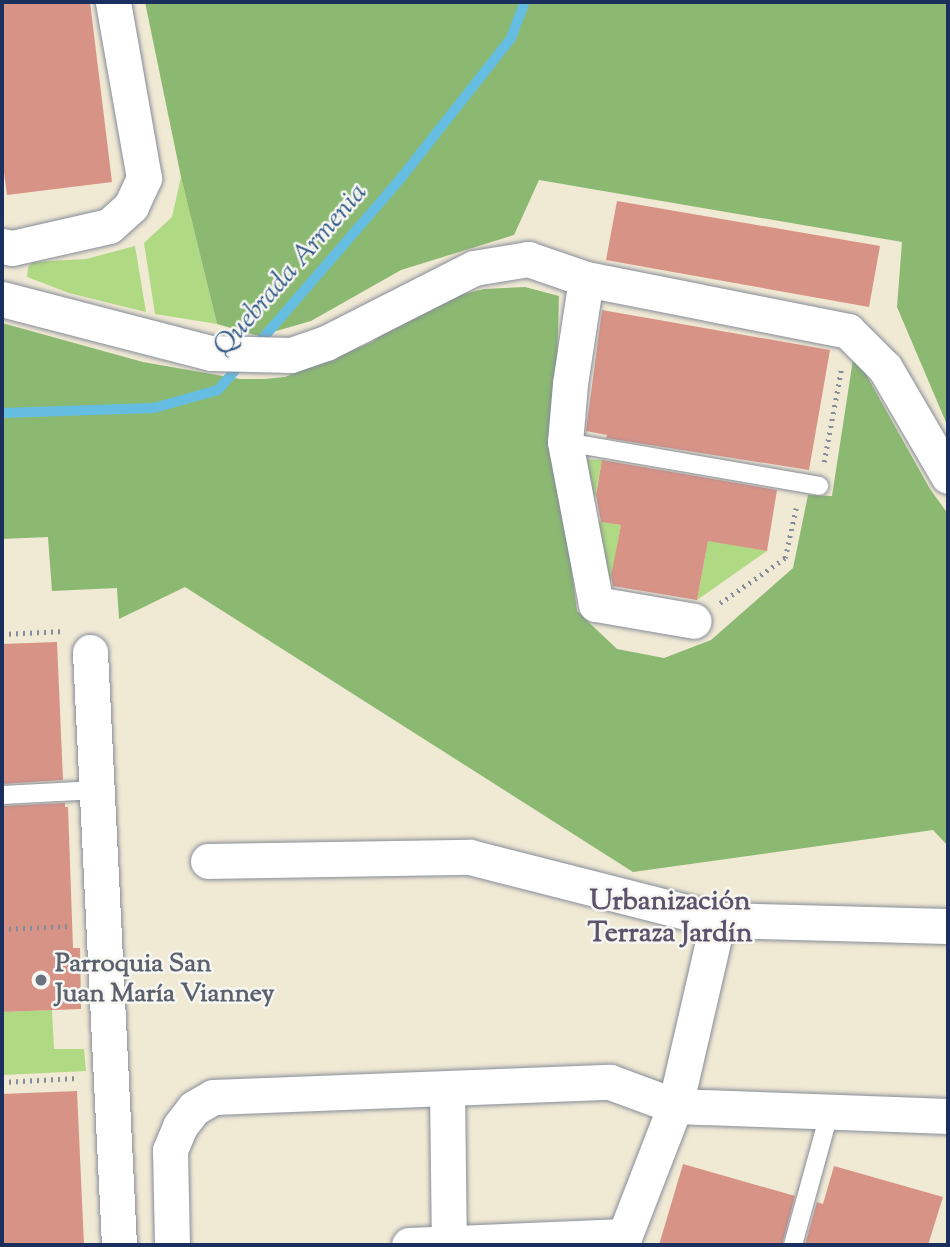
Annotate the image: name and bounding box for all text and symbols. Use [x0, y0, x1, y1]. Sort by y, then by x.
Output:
water label: Quebrada Armenia [207, 177, 375, 363]
district label: Urbanización Terraza Jardín [587, 885, 753, 951]
place label: Parroquia San Juan María Vianney [55, 949, 275, 1010]
marker: Parroquia San Juan María Vianney [33, 972, 49, 988]

